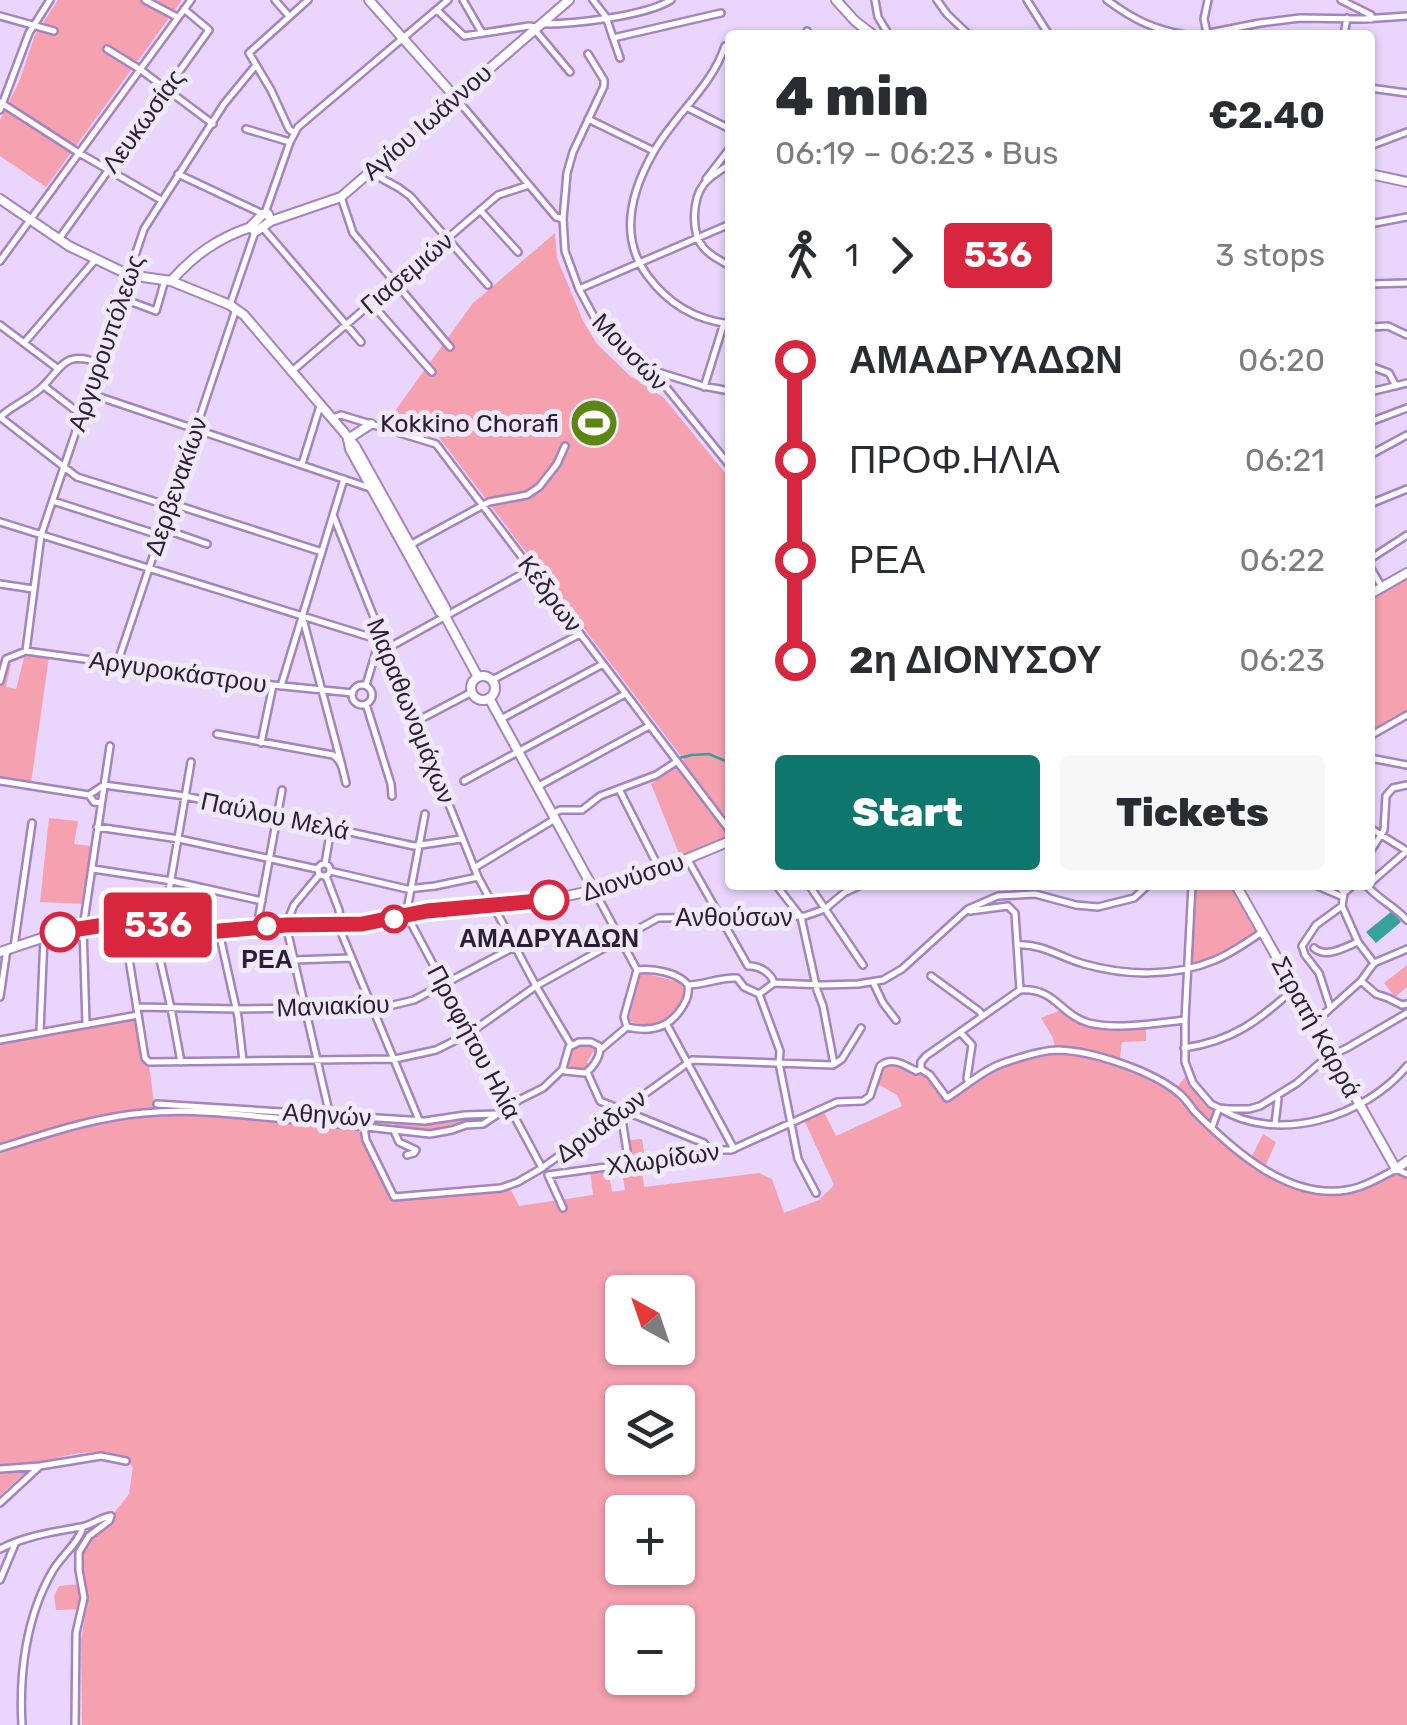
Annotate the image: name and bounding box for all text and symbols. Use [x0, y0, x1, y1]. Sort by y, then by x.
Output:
street label: Αγίου Ιωάννου [357, 58, 497, 186]
street label: Λευκωσίας [96, 64, 190, 178]
text: 4 min [775, 64, 929, 129]
text: €2.40 [1208, 92, 1325, 138]
text: 06:19 – 06:23 · Bus [775, 134, 1059, 172]
street label: Γιασεμιών [355, 226, 459, 320]
icon: walk [775, 228, 830, 283]
icon: forward [874, 228, 929, 283]
text: 536 [964, 234, 1032, 276]
text: 1 [845, 236, 859, 274]
text: 3 stops [1215, 236, 1325, 274]
street label: Αργυρουπόλεως [62, 251, 150, 435]
street label: Μουσών [586, 307, 674, 397]
text: ΑΜΑΔΡΥΑΔΩΝ [849, 337, 1123, 383]
text: 06:20 [1238, 341, 1325, 379]
sports icon: Kokkino Chorafi [568, 397, 620, 449]
place label: Kokkino Chorafi [380, 409, 559, 438]
street label: Δερβενακίων [139, 413, 213, 559]
text: ΠΡΟΦ.ΗΛΙΑ [849, 437, 1060, 483]
text: 06:21 [1245, 441, 1325, 479]
text: ΡΕΑ [849, 537, 925, 583]
text: 06:22 [1240, 541, 1325, 579]
street label: Κέδρων [512, 550, 588, 638]
street label: Μαραθωνομάχων [361, 614, 461, 808]
text: 2η ΔΙΟΝΥΣΟΥ [849, 637, 1102, 683]
text: 06:23 [1239, 641, 1325, 679]
street label: Αργυροκάστρου [87, 645, 269, 699]
button: Start [775, 755, 1040, 870]
button: Tickets [1060, 755, 1325, 870]
street label: Παύλου Μελά [198, 786, 352, 846]
street label: Διονύσου [578, 847, 688, 907]
marker: ΑΜΑΔΡΥΑΔΩΝ [530, 881, 568, 919]
line badge: 536 [100, 892, 216, 958]
street label: Ανθούσων [675, 903, 793, 932]
text: 536 [124, 904, 192, 946]
unlabelled marker [381, 906, 407, 932]
unlabelled marker [41, 913, 79, 951]
marker: ΡΕΑ [254, 913, 280, 939]
place label: ΑΜΑΔΡΥΑΔΩΝ [459, 924, 639, 953]
place label: ΡΕΑ [241, 945, 293, 974]
street label: Στρατή Καρρά [1265, 952, 1367, 1102]
street label: Προφήτου Ηλία [421, 960, 527, 1124]
street label: Μανιακίου [276, 990, 390, 1022]
street label: Δρυάδων [550, 1083, 652, 1169]
street label: Αθηνών [282, 1097, 372, 1133]
street label: Χλωρίδων [605, 1137, 721, 1181]
north arrow [605, 1275, 695, 1365]
map controls [605, 1275, 695, 1695]
button: layers [605, 1385, 695, 1475]
button: + [605, 1495, 695, 1585]
button: − [605, 1605, 695, 1695]

